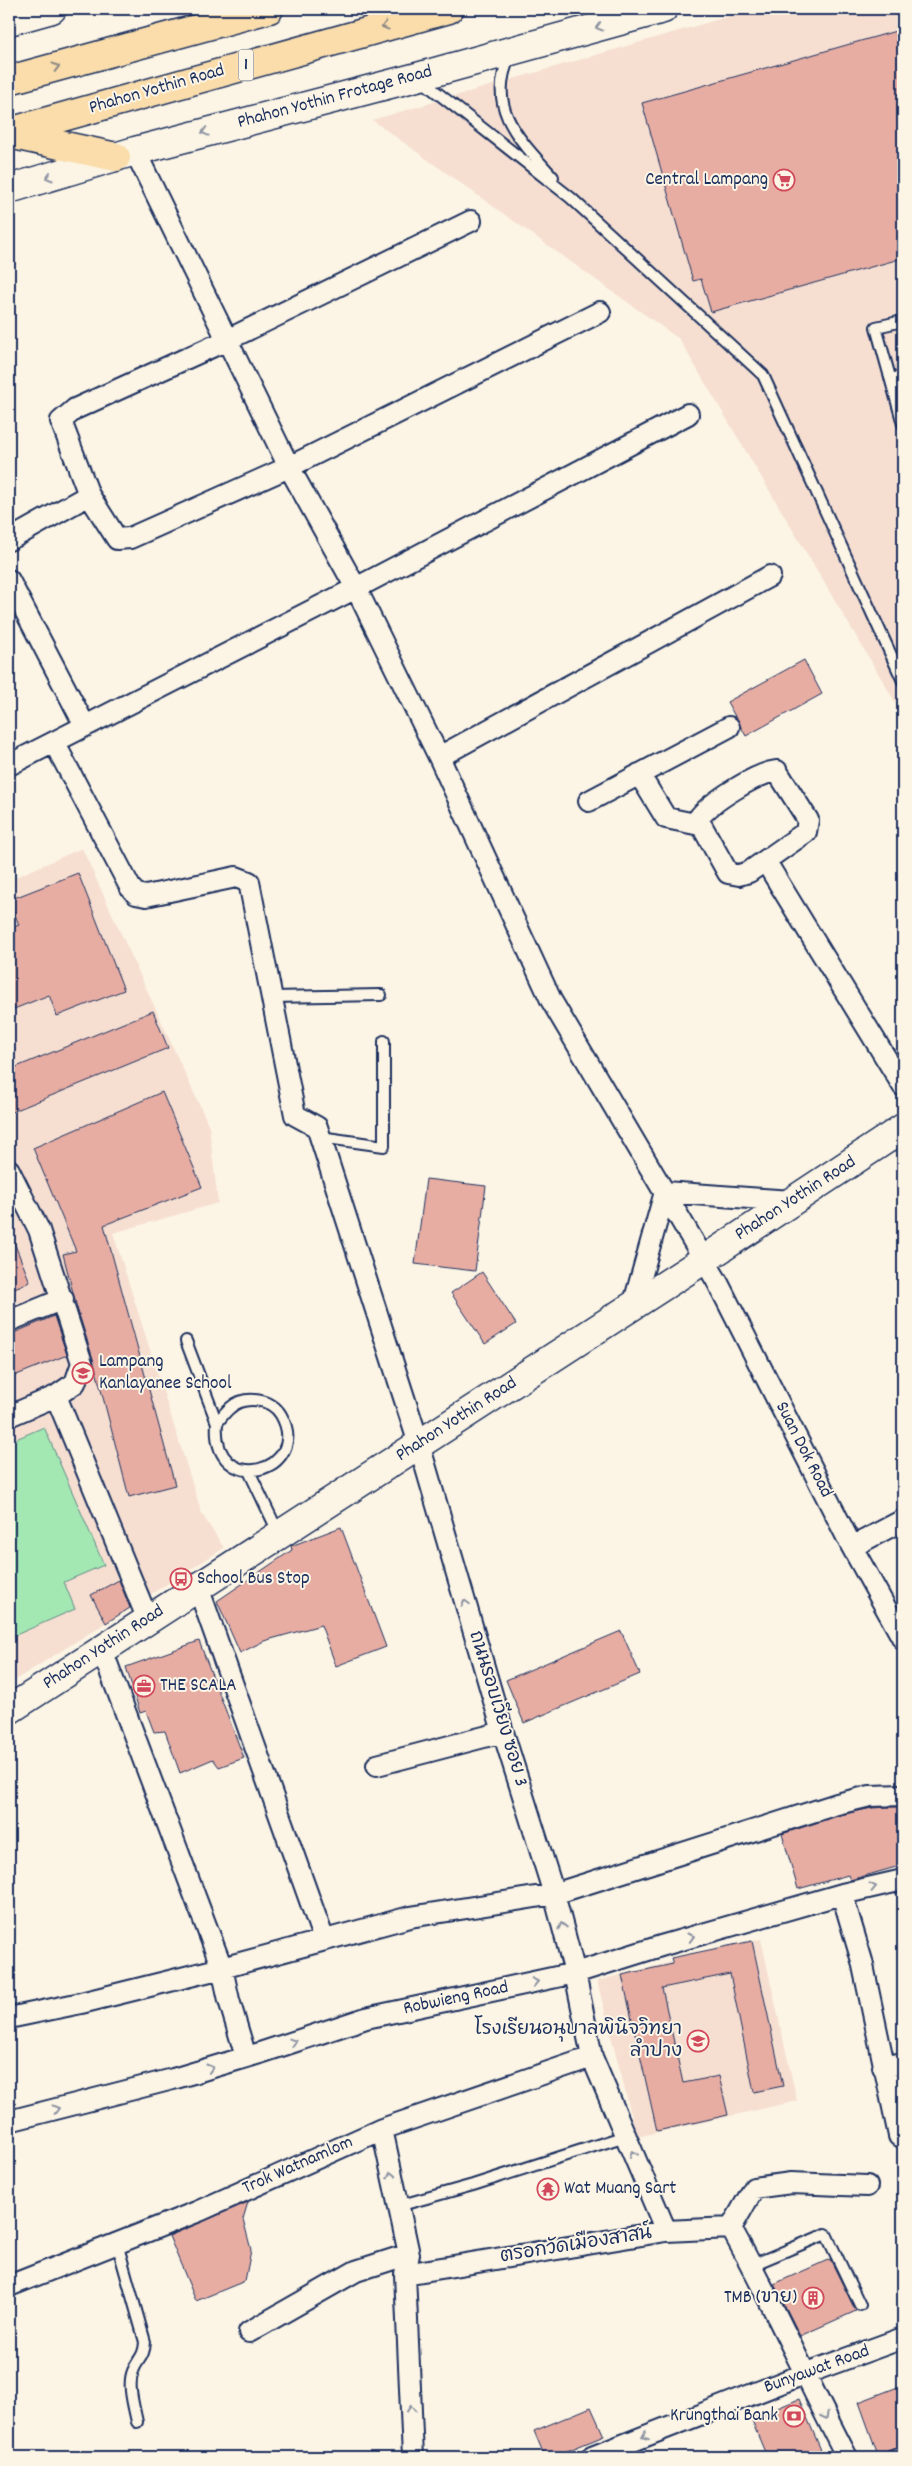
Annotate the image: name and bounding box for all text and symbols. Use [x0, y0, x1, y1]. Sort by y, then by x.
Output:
one-way arrow [382, 21, 390, 31]
one-way arrow [595, 21, 603, 31]
road number: 1 [238, 50, 254, 80]
street label: Phahon Yothin Road [86, 58, 228, 122]
street label: Phahon Yothin Frotage Road [235, 59, 435, 137]
one-way arrow [51, 63, 59, 73]
one-way arrow [202, 127, 210, 137]
place label: Central Lampang [645, 167, 768, 194]
supermarket icon: Central Lampang [772, 168, 796, 192]
one-way arrow [45, 171, 54, 181]
street label: Phahon Yothin Road [730, 1150, 862, 1248]
place label: Lampang Kanlayanee School [99, 1349, 232, 1398]
school or university icon: Lampang Kanlayanee School [71, 1361, 95, 1385]
street label: Phahon Yothin Road [391, 1371, 523, 1469]
street label: Suan Dok Road [767, 1397, 839, 1503]
place label: School Bus Stop [197, 1566, 310, 1593]
bus stop icon: School Bus Stop [169, 1567, 193, 1591]
street label: Phahon Yothin Road [38, 1599, 170, 1697]
one-way arrow [461, 1599, 471, 1608]
street label: ถนนรอบเวียง ซอย 3 [460, 1627, 535, 1790]
place label: THE SCALA [160, 1673, 237, 1700]
office icon: THE SCALA [132, 1674, 156, 1698]
one-way arrow [868, 1882, 877, 1893]
one-way arrow [558, 1923, 568, 1931]
one-way arrow [687, 1932, 696, 1943]
street label: Robwieng Road [401, 1975, 511, 2023]
one-way arrow [531, 1977, 540, 1988]
place label: โรงเรียนอนุบาลพินิจวิทยา ลำปาง [475, 2015, 682, 2066]
school or university icon: โรงเรียนอนุบาลพินิจวิทยา ลำปาง [686, 2029, 710, 2053]
one-way arrow [288, 2038, 297, 2048]
one-way arrow [205, 2063, 213, 2073]
one-way arrow [51, 2104, 60, 2114]
street label: Trok Watnamlom [238, 2129, 358, 2203]
one-way arrow [629, 2150, 640, 2159]
one-way arrow [387, 2170, 397, 2179]
place label: Wat Muang Sart [564, 2176, 676, 2203]
temple icon: Wat Muang Sart [536, 2177, 560, 2201]
street label: ตรอกวัดเมืองสาสน์ [498, 2219, 654, 2271]
place label: TMB (ขาย) [724, 2285, 797, 2312]
building icon: TMB (ขาย) [801, 2286, 825, 2310]
street label: Bunyawat Road [760, 2338, 874, 2402]
place label: Krungthai Bank [670, 2403, 778, 2430]
one-way arrow [405, 2404, 416, 2412]
bank icon: Krungthai Bank [782, 2404, 806, 2428]
one-way arrow [819, 2410, 829, 2419]
one-way arrow [641, 2430, 650, 2441]

